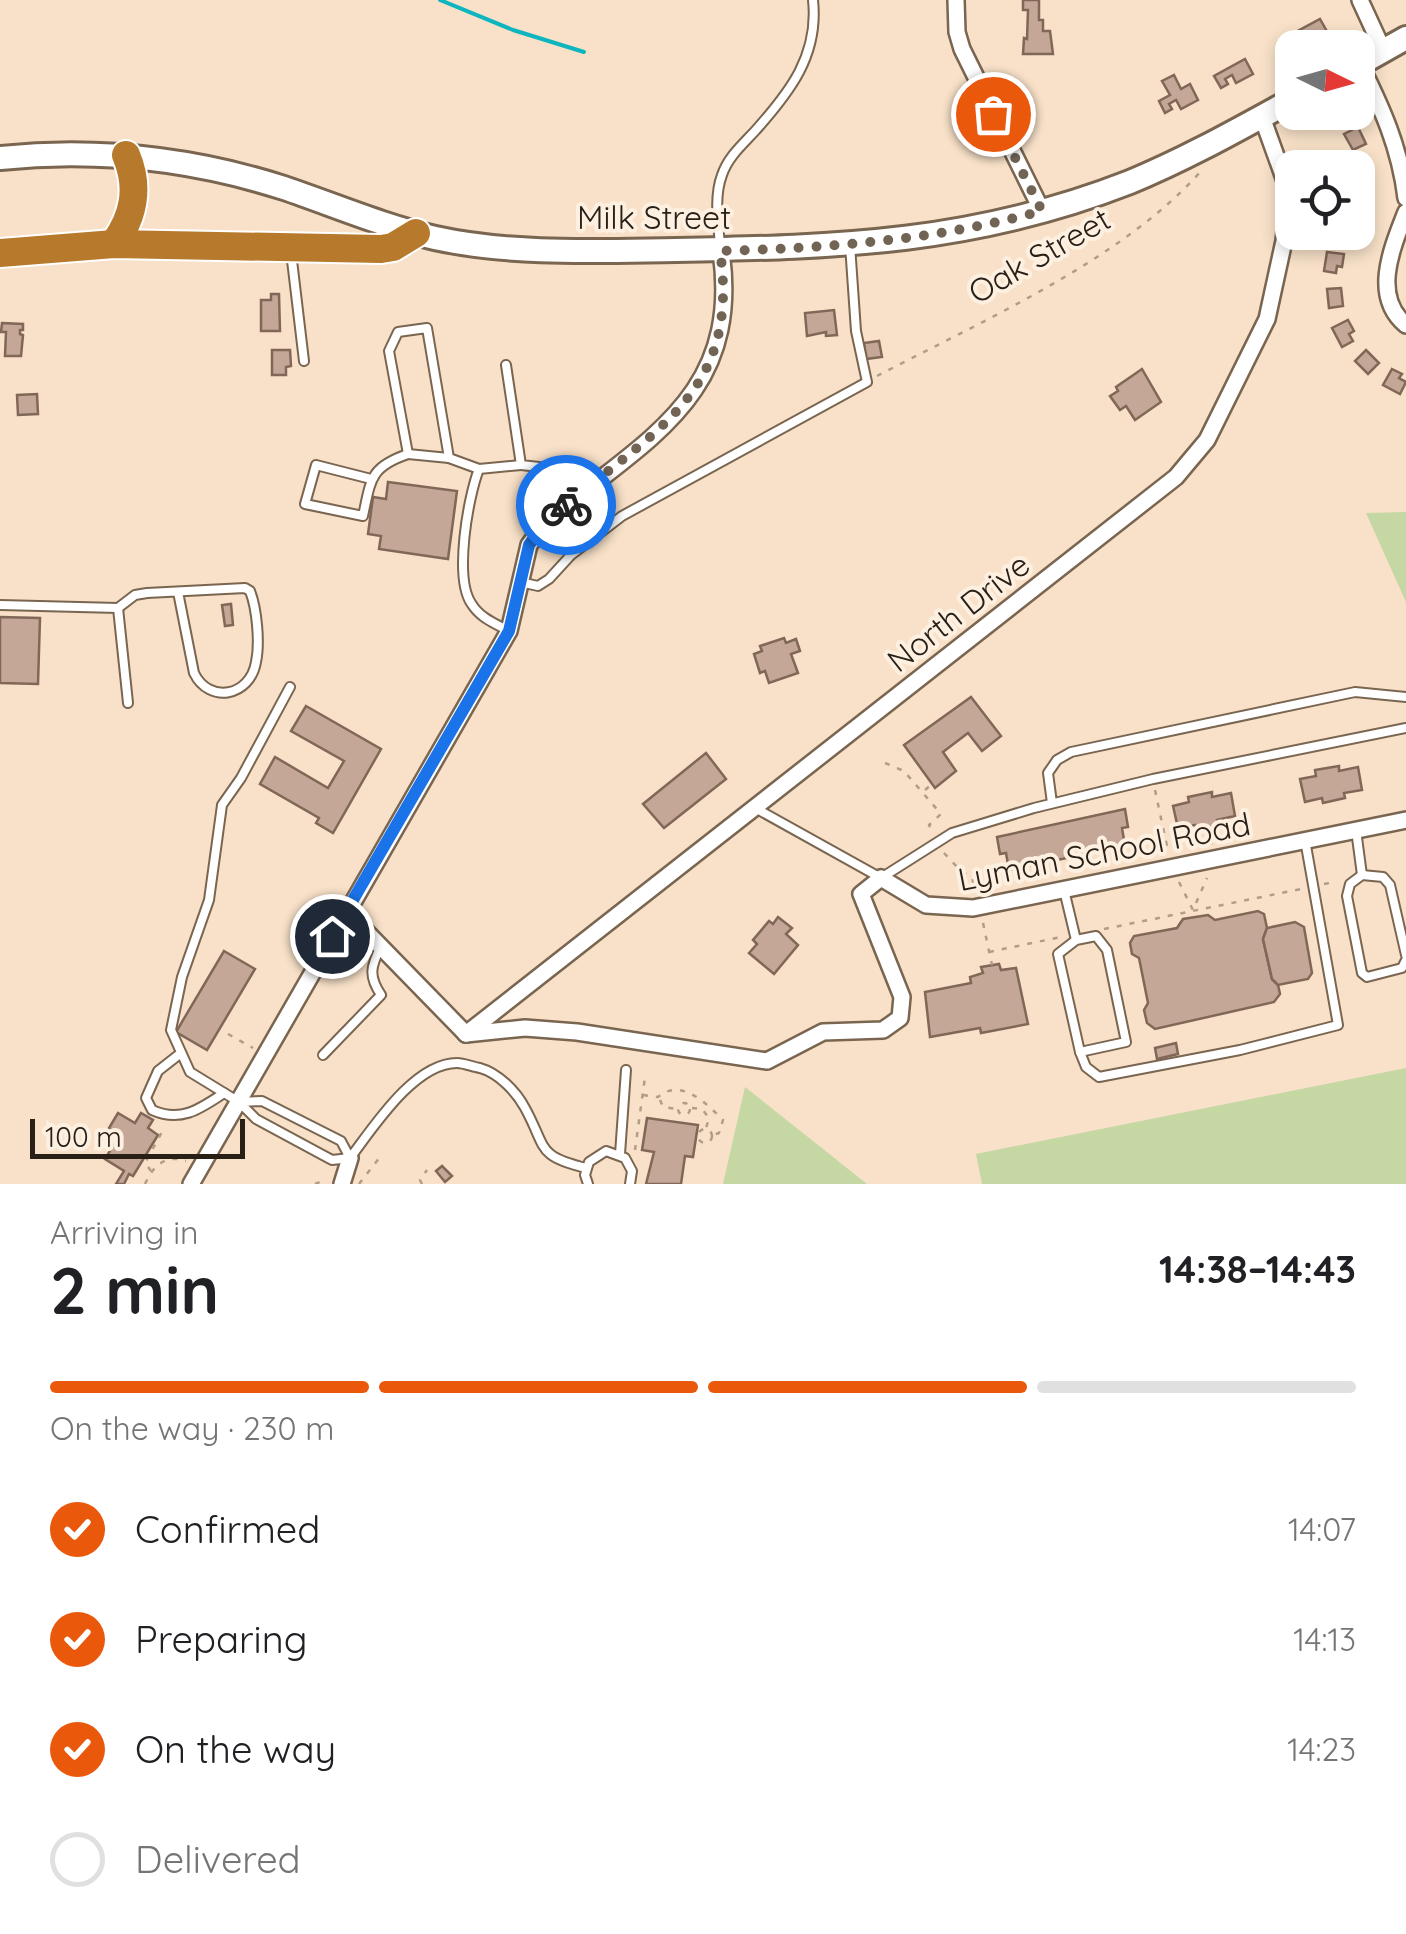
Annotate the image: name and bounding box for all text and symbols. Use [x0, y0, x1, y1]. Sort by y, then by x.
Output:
north arrow [1275, 30, 1375, 130]
map controls [1275, 30, 1375, 250]
pin [951, 72, 1036, 157]
icon: bag [966, 87, 1021, 142]
button: locate [1275, 150, 1375, 250]
street label: Milk Street [577, 197, 731, 237]
street label: Oak Street [961, 198, 1117, 312]
courier [516, 455, 616, 555]
icon: bike [539, 478, 594, 533]
street label: North Drive [879, 544, 1037, 680]
street label: Lyman School Road [954, 803, 1254, 899]
pin [290, 894, 375, 979]
icon: home [305, 909, 360, 964]
scale bar [30, 1114, 245, 1158]
text: 100 m [45, 1119, 122, 1154]
text: Arriving in [50, 1212, 199, 1252]
text: 14:38–14:43 [1159, 1245, 1356, 1293]
text: 2 min [50, 1249, 219, 1330]
text: On the way · 230 m [50, 1408, 335, 1448]
icon: check [50, 1502, 105, 1557]
text: Confirmed [135, 1505, 320, 1553]
text: 14:07 [1288, 1509, 1356, 1549]
icon: check [50, 1612, 105, 1667]
text: Preparing [135, 1615, 307, 1663]
text: 14:13 [1293, 1619, 1356, 1659]
icon: check [50, 1722, 105, 1777]
text: On the way [135, 1725, 336, 1773]
text: 14:23 [1287, 1729, 1356, 1769]
text: Delivered [135, 1835, 301, 1883]

